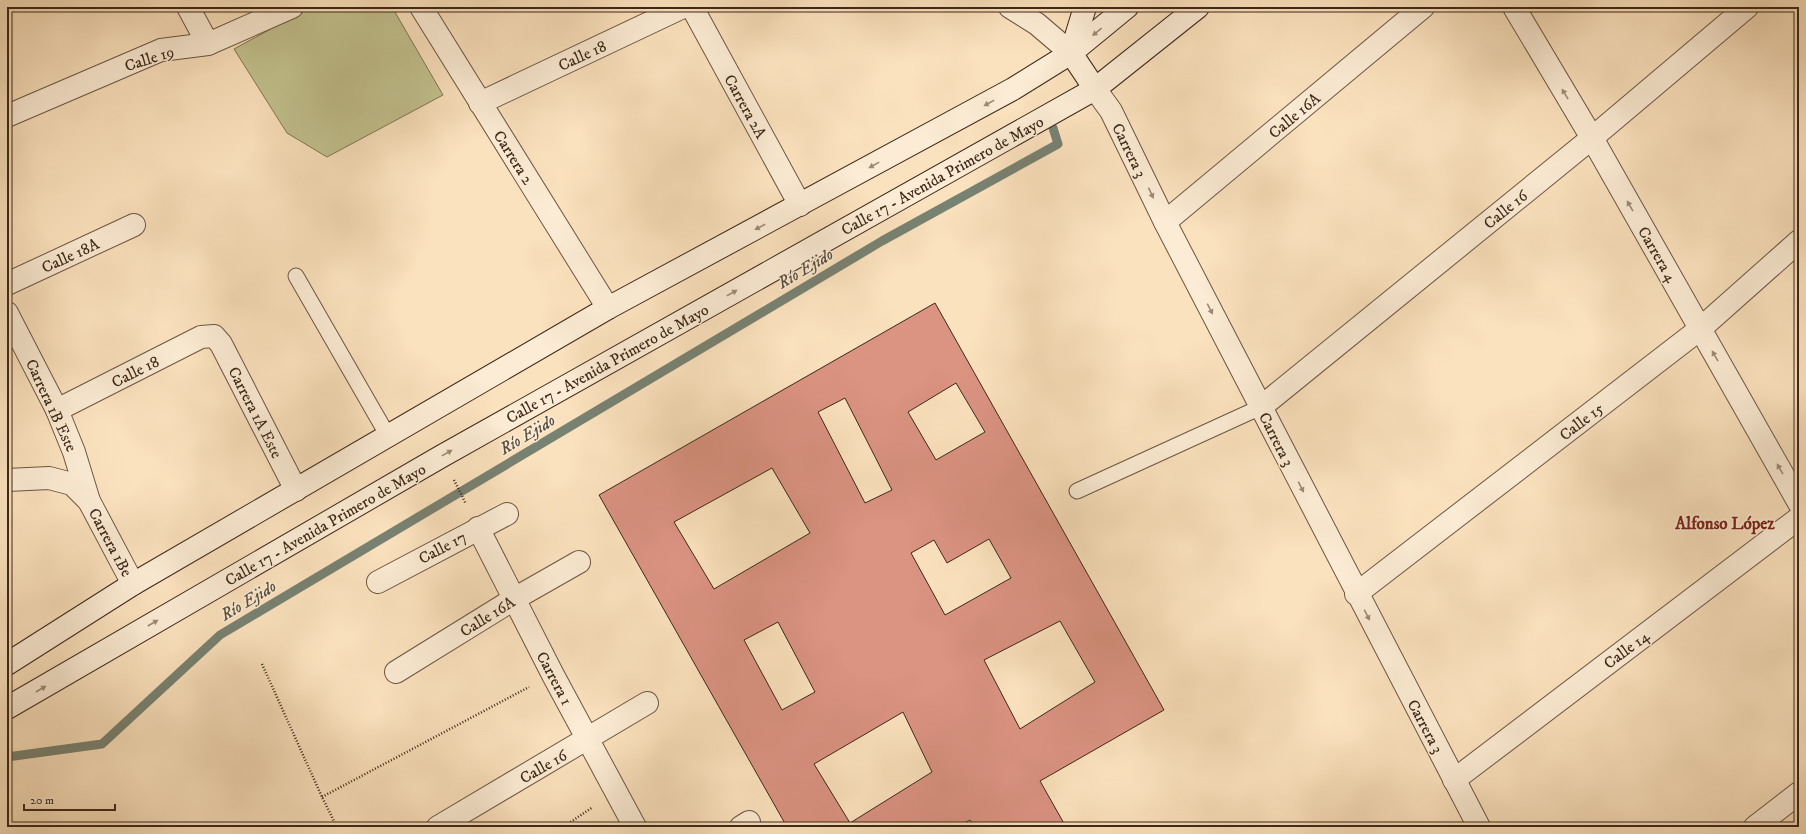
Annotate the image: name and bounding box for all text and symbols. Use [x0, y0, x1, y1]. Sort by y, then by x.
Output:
one-way arrow [1092, 27, 1103, 36]
street label: Calle 18 [555, 36, 610, 76]
street label: Calle 19 [122, 42, 177, 76]
street label: Carrera 2A [719, 71, 771, 143]
street label: Calle 16A [1265, 88, 1325, 143]
one-way arrow [1562, 88, 1569, 100]
one-way arrow [983, 99, 994, 106]
street label: Calle 17 - Avenida Primero de Mayo [838, 112, 1048, 240]
street label: Carrera 3 [1107, 120, 1151, 181]
street label: Carrera 2 [489, 127, 538, 188]
one-way arrow [868, 161, 880, 168]
street label: Calle 16 [1479, 185, 1532, 234]
one-way arrow [1148, 187, 1154, 199]
one-way arrow [1627, 200, 1634, 212]
one-way arrow [754, 223, 766, 230]
street label: Carrera 4 [1633, 223, 1682, 287]
street label: Calle 18A [38, 234, 103, 278]
water label: Río Ejido [773, 244, 838, 295]
one-way arrow [726, 290, 738, 297]
street label: Calle 17 - Avenida Primero de Mayo [503, 300, 713, 428]
one-way arrow [1207, 303, 1213, 315]
one-way arrow [1712, 350, 1719, 362]
street label: Calle 18 [108, 351, 163, 392]
street label: Carrera 1B Este [21, 356, 81, 455]
street label: Carrera 1A Este [223, 363, 287, 462]
street label: Calle 15 [1555, 398, 1608, 445]
street label: Carrera 3 [1254, 409, 1298, 470]
water label: Río Ejido [495, 410, 560, 461]
one-way arrow [442, 450, 453, 456]
street label: Calle 17 - Avenida Primero de Mayo [221, 459, 430, 591]
one-way arrow [1776, 463, 1783, 475]
one-way arrow [1298, 481, 1305, 492]
street label: Carrera 1Be [84, 505, 137, 581]
district label: Alfonso López [1674, 513, 1775, 535]
street label: Calle 17 [415, 527, 470, 569]
water label: Río Ejido [216, 576, 281, 627]
street label: Calle 16A [456, 592, 520, 642]
one-way arrow [1364, 609, 1371, 620]
one-way arrow [147, 620, 159, 627]
street label: Calle 14 [1600, 626, 1654, 673]
street label: Carrera 1 [532, 648, 577, 709]
one-way arrow [35, 685, 47, 692]
street label: Carrera 3 [1403, 696, 1448, 757]
street label: Calle 16 [516, 745, 571, 788]
scale bar [24, 786, 115, 812]
text: 20 m [30, 793, 54, 808]

